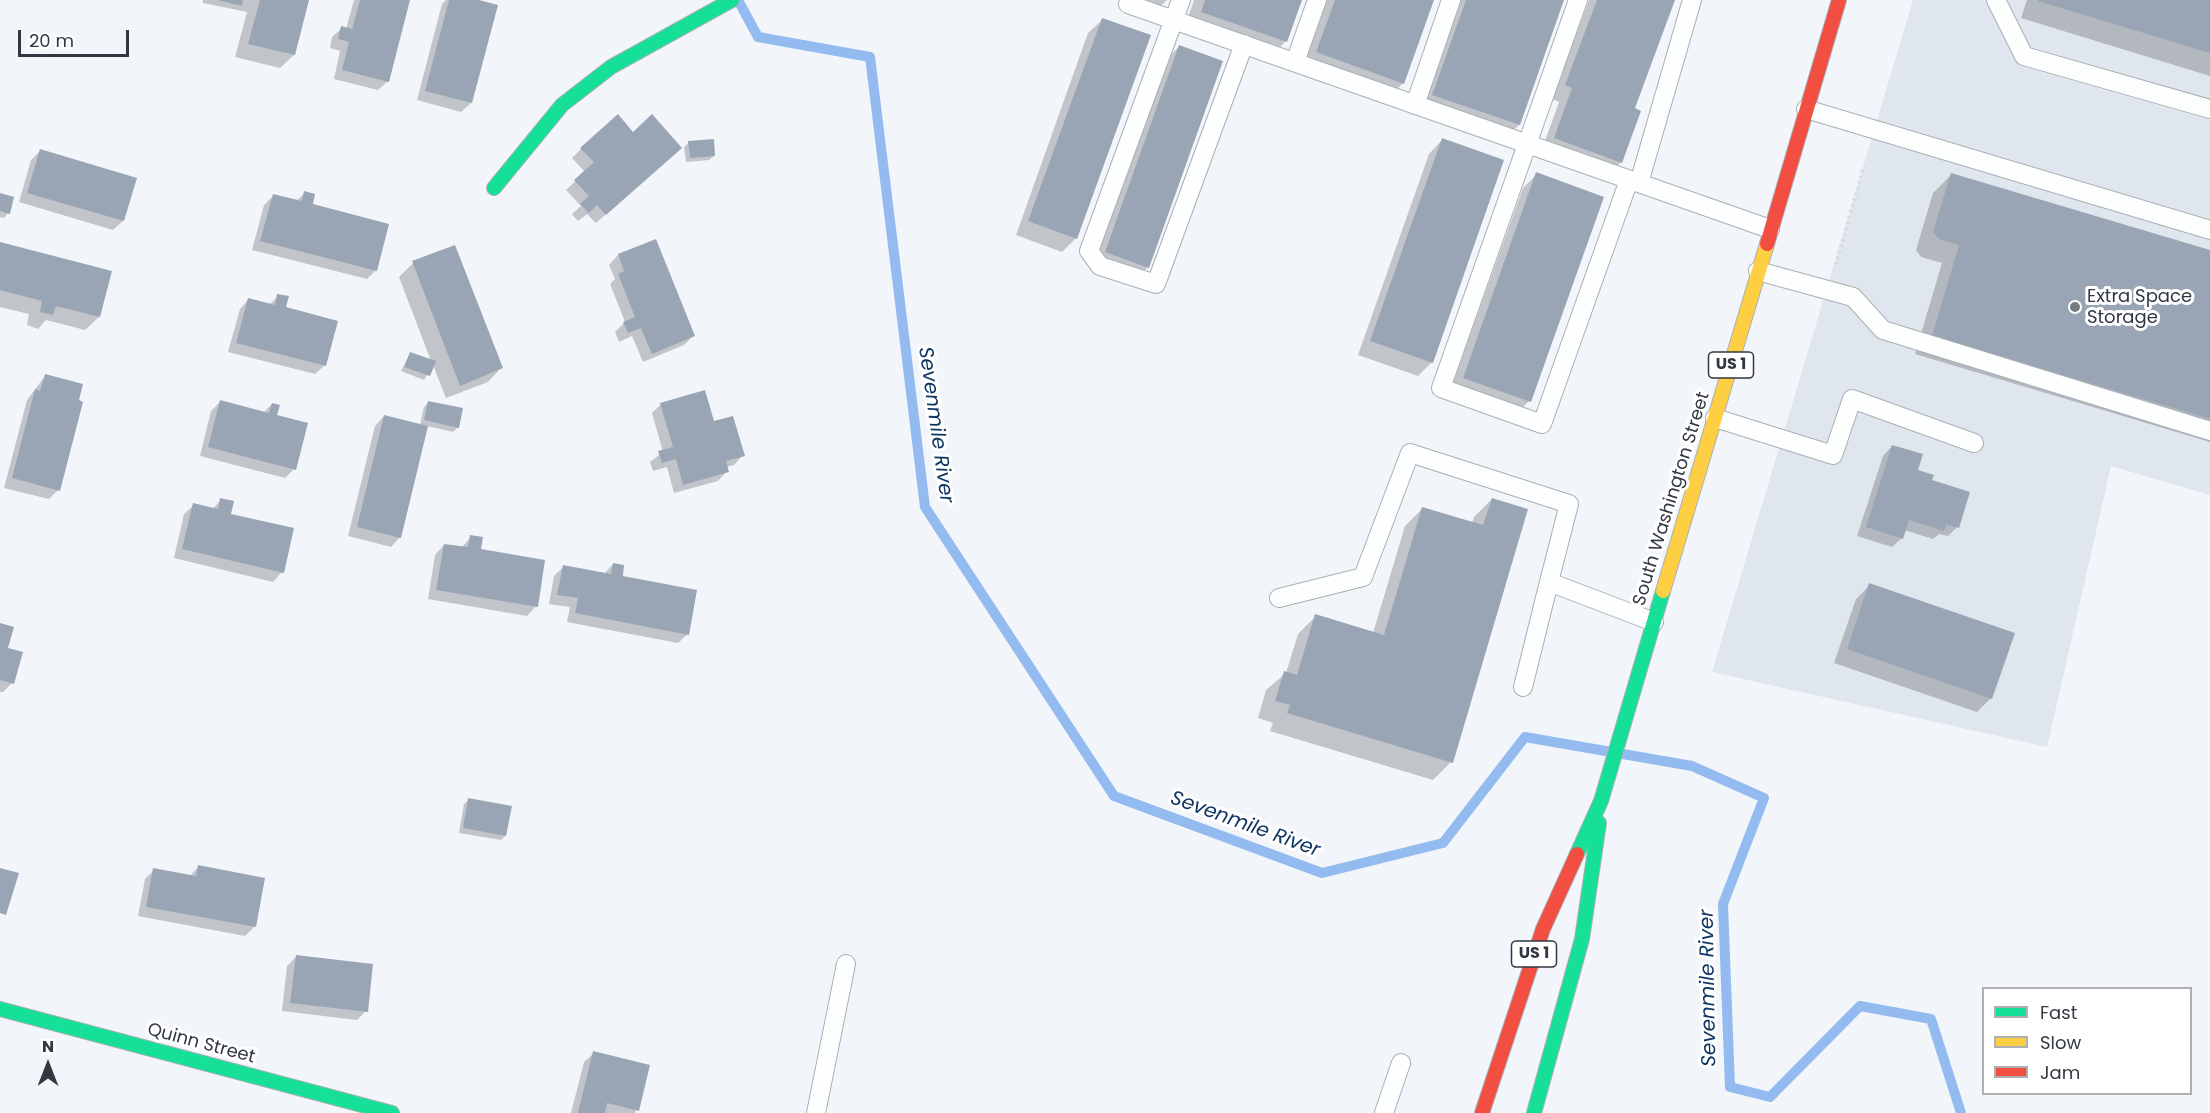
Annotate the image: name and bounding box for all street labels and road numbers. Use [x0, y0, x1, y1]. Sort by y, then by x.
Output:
road number: US 1 [1708, 352, 1754, 378]
street label: South Washington Street [1629, 390, 1715, 608]
road number: US 1 [1512, 941, 1556, 967]
street label: Quinn Street [145, 1019, 257, 1069]

